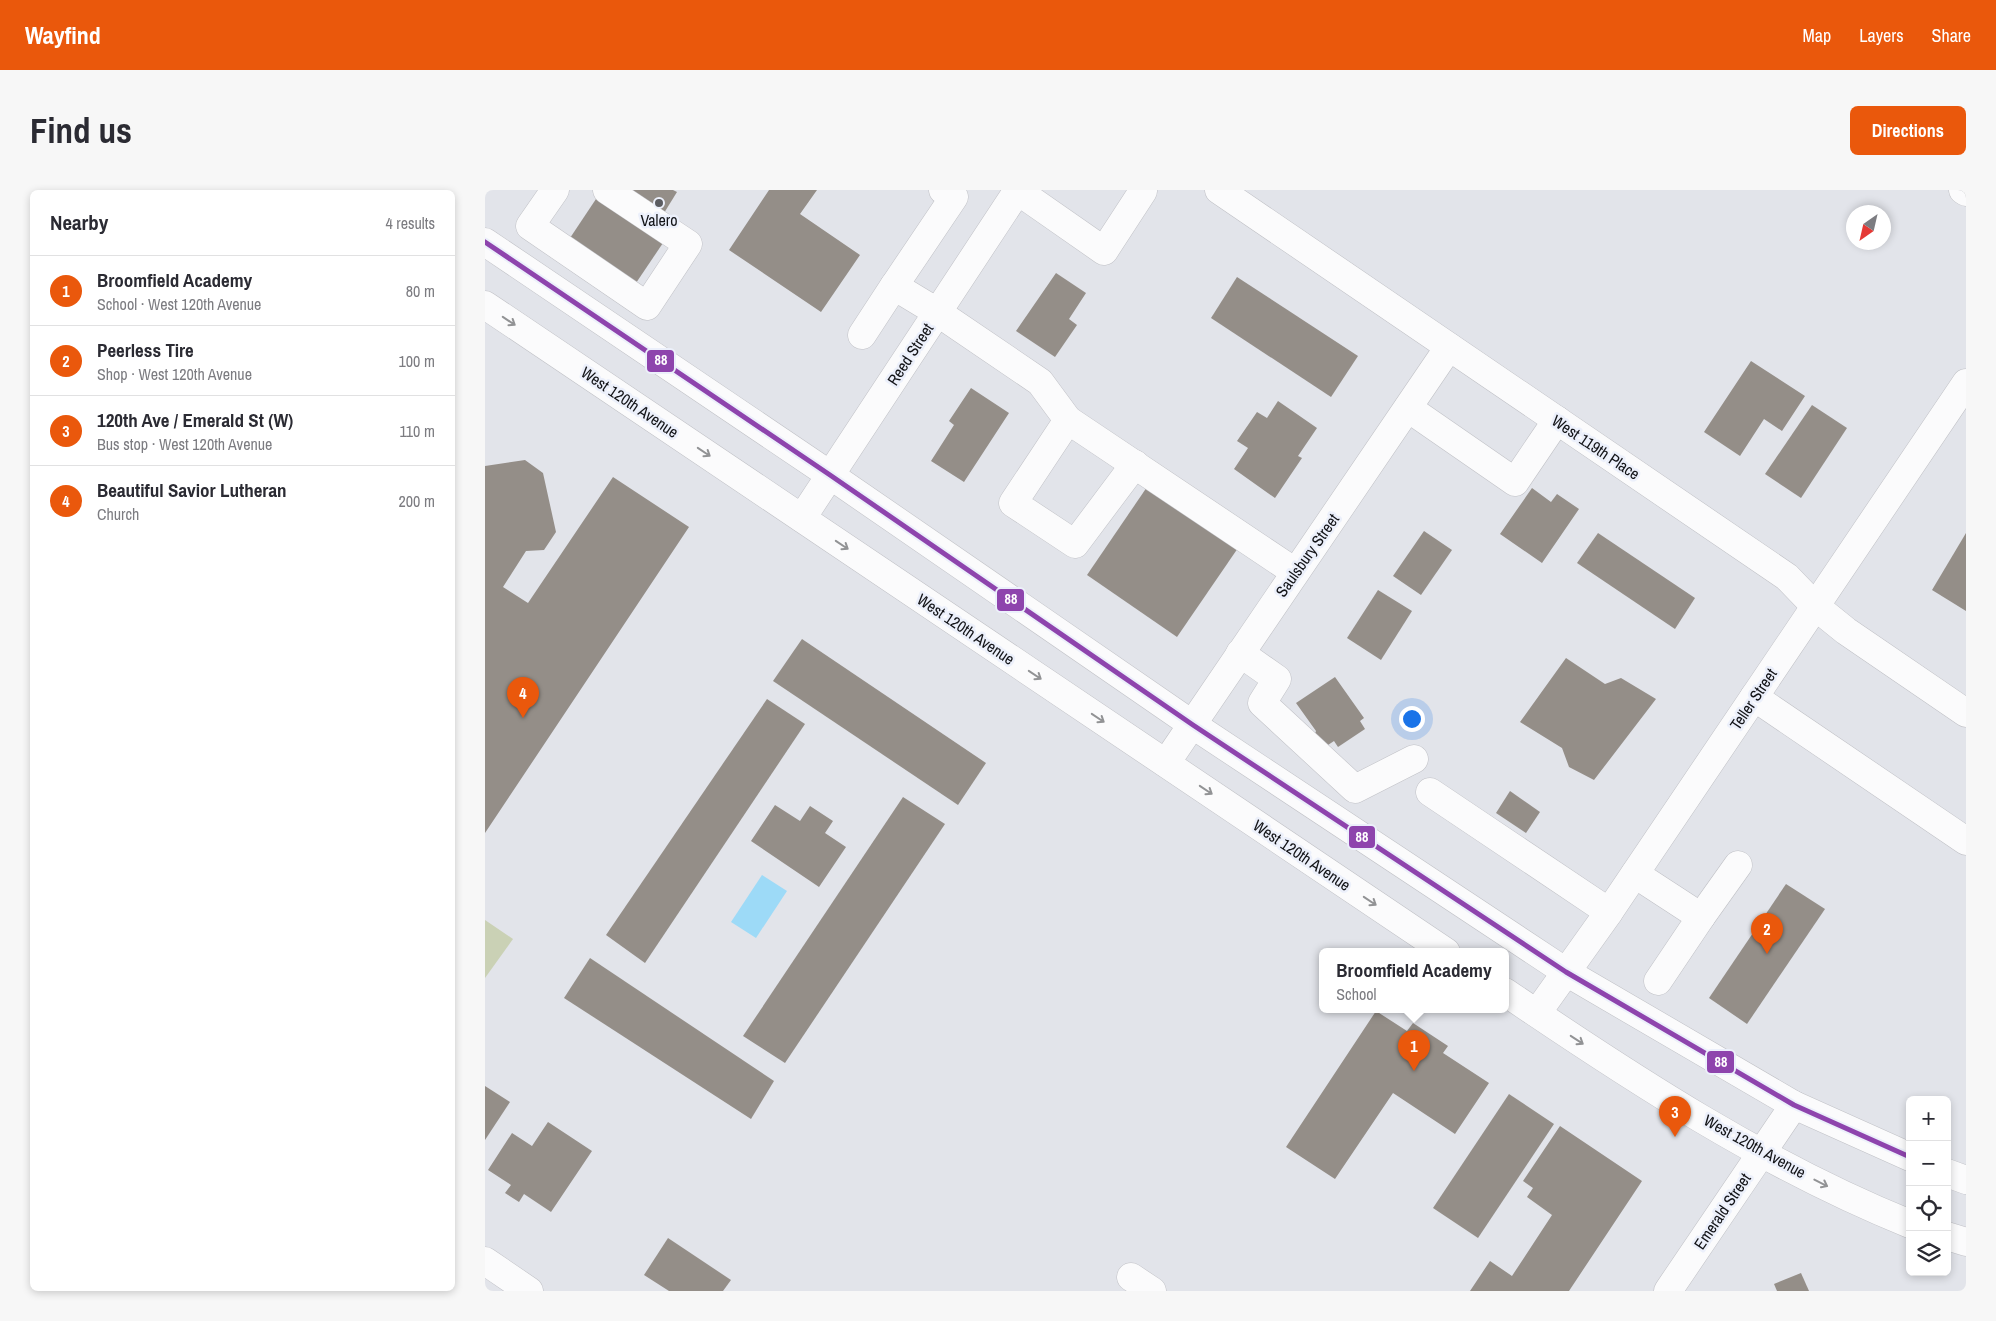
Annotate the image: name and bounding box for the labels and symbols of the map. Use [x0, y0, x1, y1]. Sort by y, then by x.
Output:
marker: Valero [653, 197, 665, 209]
north arrow [1846, 205, 1891, 250]
place label: Valero [641, 209, 677, 231]
one-way arrow [501, 316, 515, 326]
street label: Reed Street [882, 318, 938, 389]
line badge: 88 [646, 349, 675, 373]
text: 88 [655, 351, 667, 369]
street label: West 120th Avenue [577, 361, 683, 443]
street label: West 119th Place [1548, 409, 1644, 485]
one-way arrow [696, 447, 710, 457]
street label: Saulsbury Street [1270, 509, 1344, 601]
one-way arrow [835, 540, 849, 551]
street label: West 120th Avenue [913, 588, 1019, 670]
line badge: 88 [996, 588, 1025, 612]
text: 88 [1005, 590, 1017, 608]
street label: Teller Street [1724, 664, 1782, 734]
one-way arrow [1028, 670, 1042, 681]
pin: 4 [507, 677, 539, 718]
your location [1399, 706, 1425, 732]
one-way arrow [1091, 713, 1105, 723]
one-way arrow [1199, 786, 1213, 796]
street label: West 120th Avenue [1249, 814, 1355, 896]
line badge: 88 [1348, 825, 1376, 849]
text: 88 [1356, 828, 1368, 846]
one-way arrow [1363, 896, 1377, 906]
pin: 2 [1751, 913, 1783, 954]
pin: 1 [1398, 1030, 1430, 1071]
one-way arrow [1570, 1035, 1584, 1045]
line badge: 88 [1706, 1050, 1735, 1074]
text: 88 [1715, 1053, 1727, 1071]
pin: 3 [1659, 1096, 1691, 1137]
street label: West 120th Avenue [1700, 1109, 1810, 1183]
street label: Emerald Street [1688, 1168, 1756, 1253]
one-way arrow [1813, 1179, 1828, 1188]

